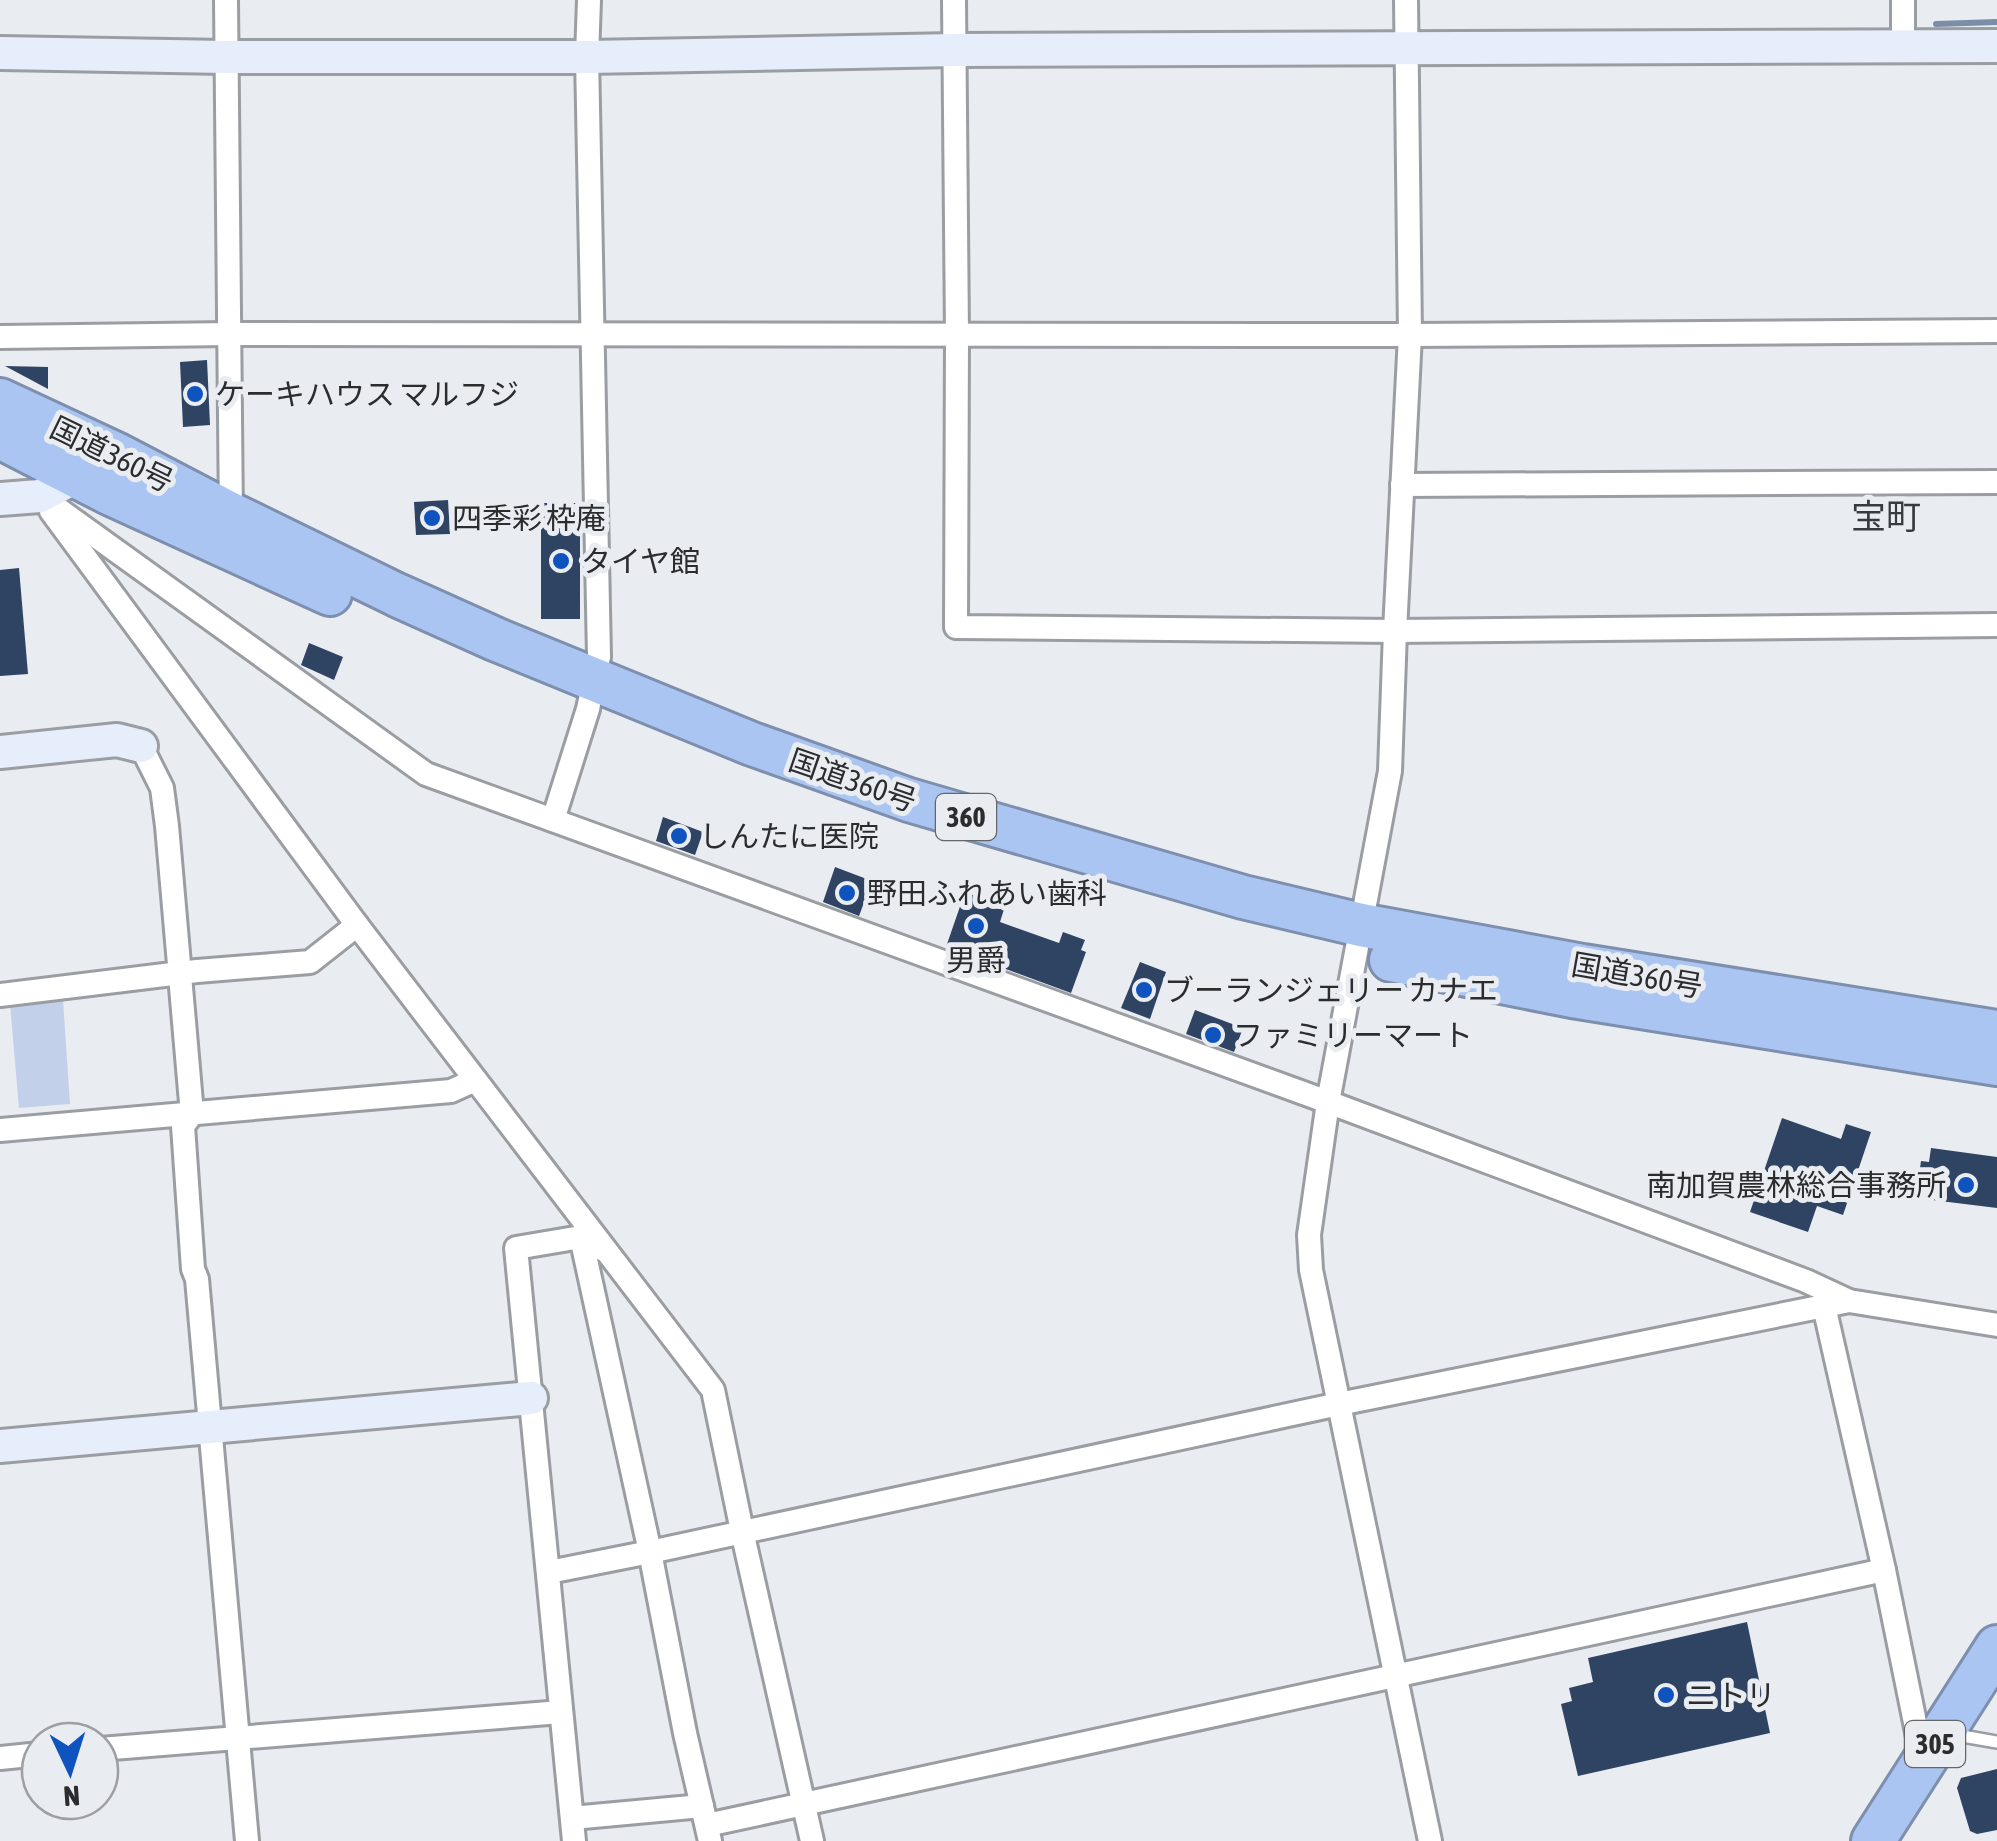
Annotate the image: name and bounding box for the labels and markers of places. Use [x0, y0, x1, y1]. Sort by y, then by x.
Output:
place label: ケーキハウス マルフジ [215, 377, 519, 411]
marker: ケーキハウス マルフジ [184, 383, 206, 405]
place label: 四季彩 枠庵 [452, 501, 606, 535]
marker: 四季彩 枠庵 [421, 507, 443, 529]
place label: タイヤ館 [581, 544, 700, 578]
marker: タイヤ館 [550, 550, 572, 572]
place label: しんたに医院 [699, 819, 879, 853]
marker: しんたに医院 [668, 825, 690, 847]
place label: 野田ふれあい歯科 [867, 876, 1107, 910]
marker: 野田ふれあい歯科 [836, 882, 858, 904]
marker: 男爵 [965, 915, 987, 937]
place label: 男爵 [946, 943, 1006, 977]
place label: ブーランジェリー カナエ [1164, 973, 1498, 1007]
marker: ブーランジェリー カナエ [1133, 979, 1155, 1001]
place label: ファミリーマート [1233, 1018, 1473, 1052]
marker: ファミリーマート [1202, 1024, 1224, 1046]
place label: 南加賀農林総合事務所 [1646, 1168, 1946, 1202]
marker: 南加賀農林総合事務所 [1955, 1174, 1977, 1196]
place label: ニトリ [1686, 1678, 1776, 1712]
marker: ニトリ [1655, 1684, 1677, 1706]

